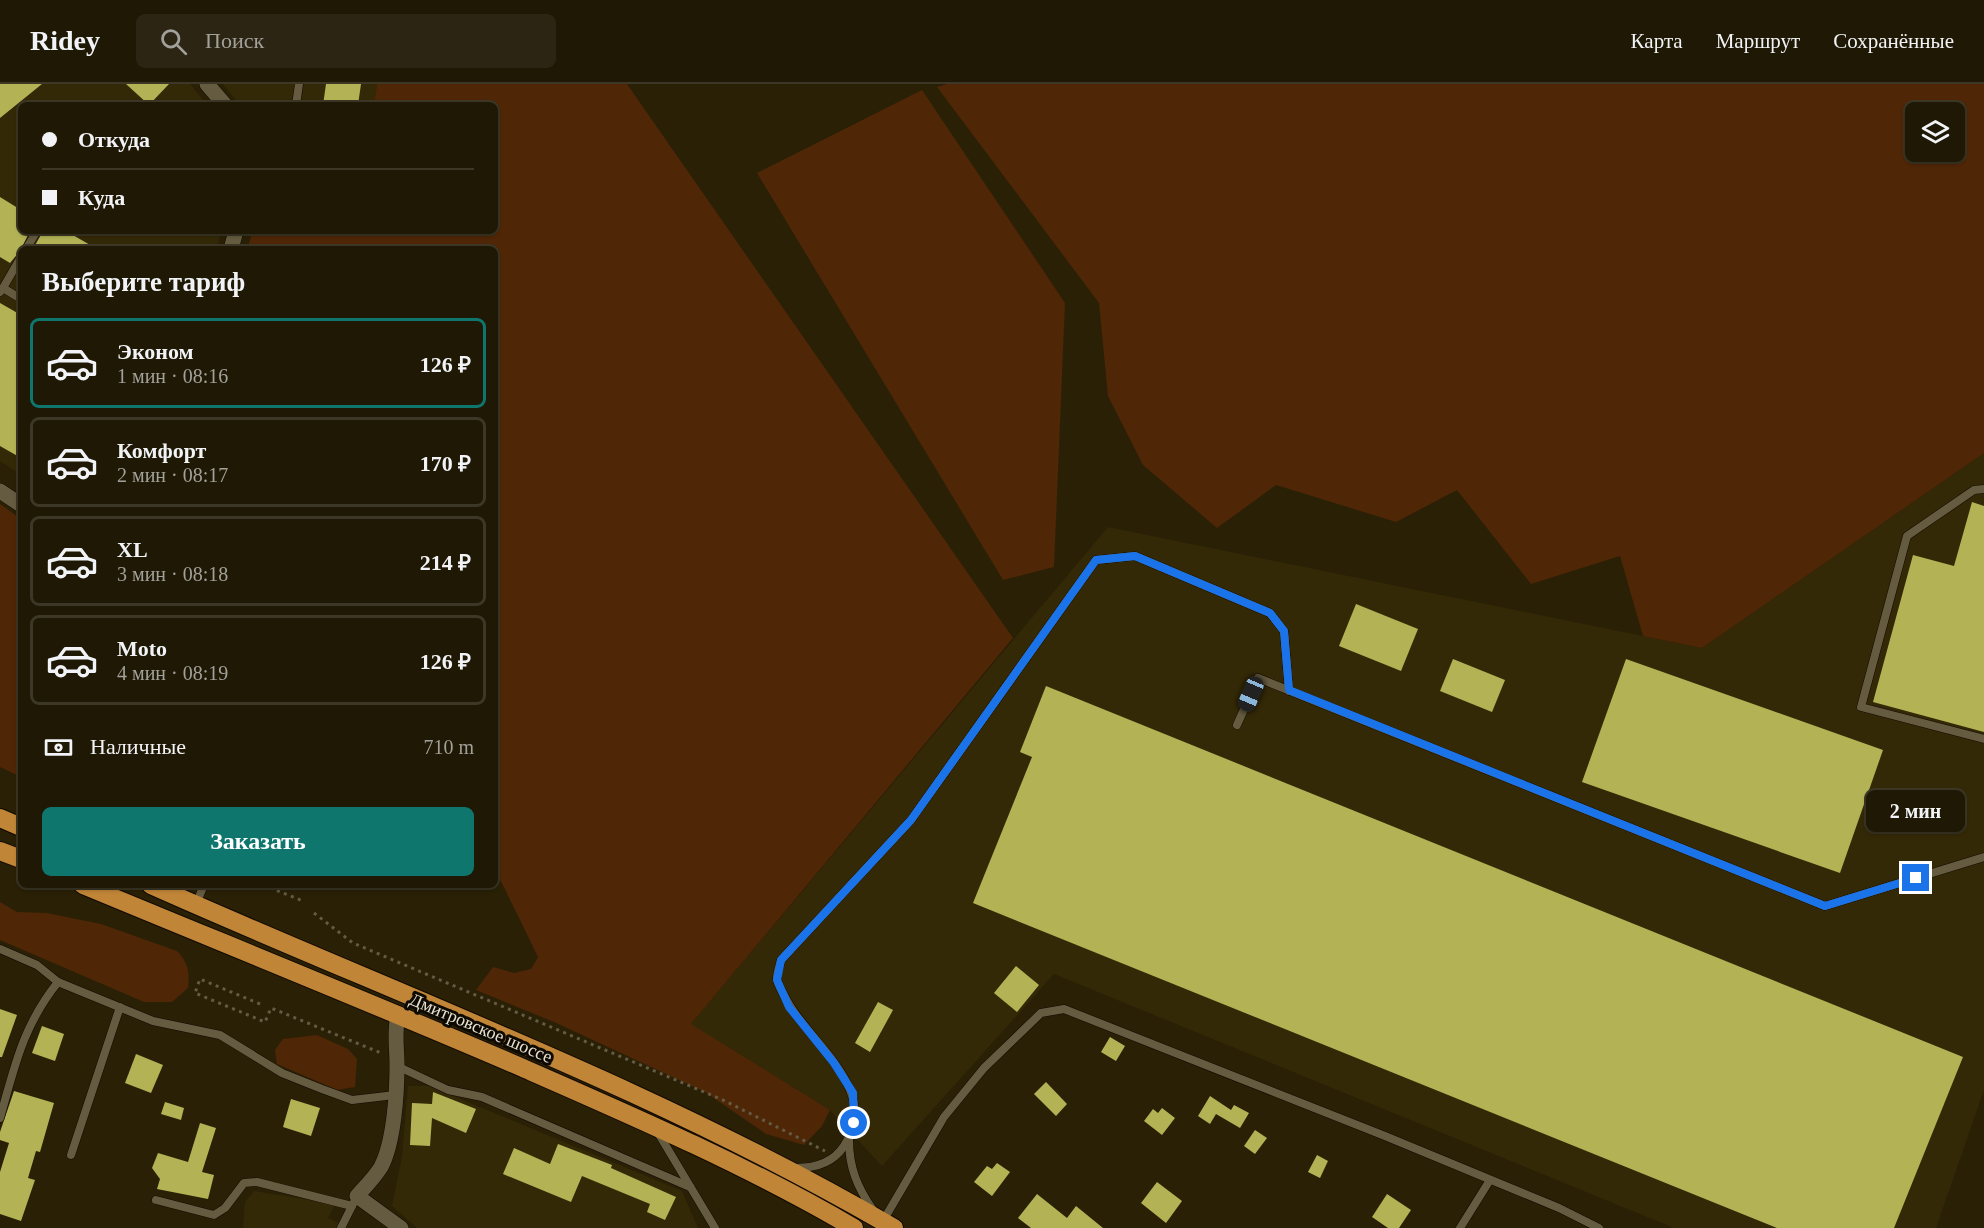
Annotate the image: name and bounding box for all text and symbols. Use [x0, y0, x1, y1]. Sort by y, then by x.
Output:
search box [136, 14, 556, 68]
text: Ridey [30, 25, 100, 56]
icon: search [157, 25, 190, 58]
text: Поиск [205, 28, 264, 53]
text: Карта [1631, 29, 1683, 53]
text: Маршрут [1716, 29, 1800, 53]
text: Сохранённые [1833, 29, 1954, 53]
map controls [1905, 102, 1965, 162]
button: layers [1905, 102, 1965, 162]
text: Откуда [78, 127, 150, 152]
text: Куда [78, 185, 125, 210]
text: Выберите тариф [42, 267, 245, 297]
icon: car [45, 336, 99, 390]
text: Эконом [117, 339, 194, 364]
text: 126 ₽ [420, 352, 471, 377]
text: 1 мин · 08:16 [117, 365, 228, 387]
icon: car [45, 435, 99, 489]
text: Комфорт [117, 438, 206, 463]
text: 170 ₽ [420, 451, 471, 476]
text: 2 мин · 08:17 [117, 464, 228, 486]
icon: car [45, 534, 99, 588]
text: XL [117, 537, 148, 562]
text: 214 ₽ [420, 550, 471, 575]
text: 3 мин · 08:18 [117, 563, 228, 585]
icon: car [45, 633, 99, 687]
text: Moto [117, 636, 167, 661]
text: 126 ₽ [420, 649, 471, 674]
text: 4 мин · 08:19 [117, 662, 228, 684]
car [1236, 674, 1266, 714]
icon: cash [42, 731, 75, 764]
text: Наличные [90, 734, 186, 759]
text: 710 m [423, 736, 474, 758]
callout: 2 мин [1866, 791, 1966, 833]
text: 2 мин [1890, 800, 1941, 822]
button: Заказать [42, 807, 474, 876]
route end [1902, 864, 1929, 891]
street label: Дмитровское шоссе [407, 989, 555, 1067]
route start [840, 1109, 867, 1136]

